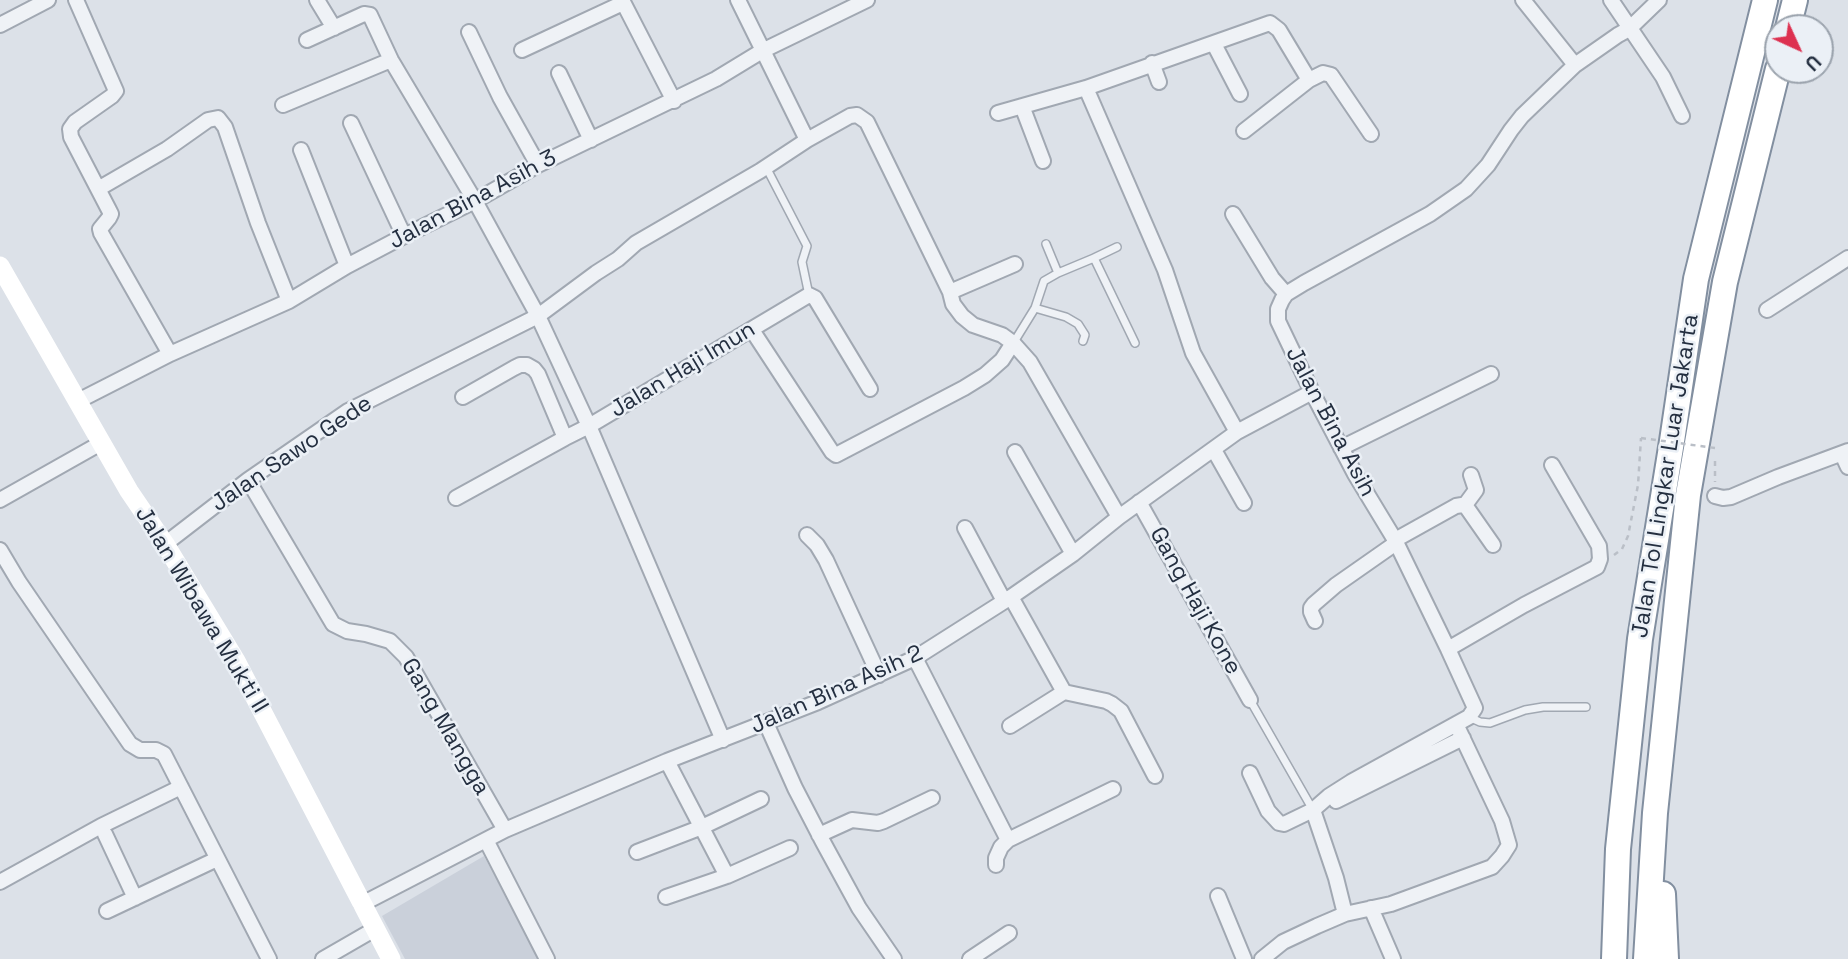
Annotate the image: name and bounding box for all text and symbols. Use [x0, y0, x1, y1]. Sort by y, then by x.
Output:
north arrow [1764, 14, 1834, 84]
text: U [1799, 49, 1826, 76]
street label: Jalan Bina Asih 3 [385, 144, 561, 256]
street label: Jalan Tol Lingkar Luar Jakarta [1627, 312, 1705, 640]
street label: Jalan Haji Imun [606, 316, 760, 424]
street label: Jalan Bina Asih [1279, 342, 1381, 502]
street label: Jalan Sawo Gede [206, 390, 378, 518]
street label: Jalan Wibawa Mukti II [128, 502, 274, 718]
street label: Gang Haji Kone [1143, 522, 1247, 680]
street label: Jalan Bina Asih 2 [747, 640, 927, 740]
street label: Gang Mangga [395, 654, 495, 800]

